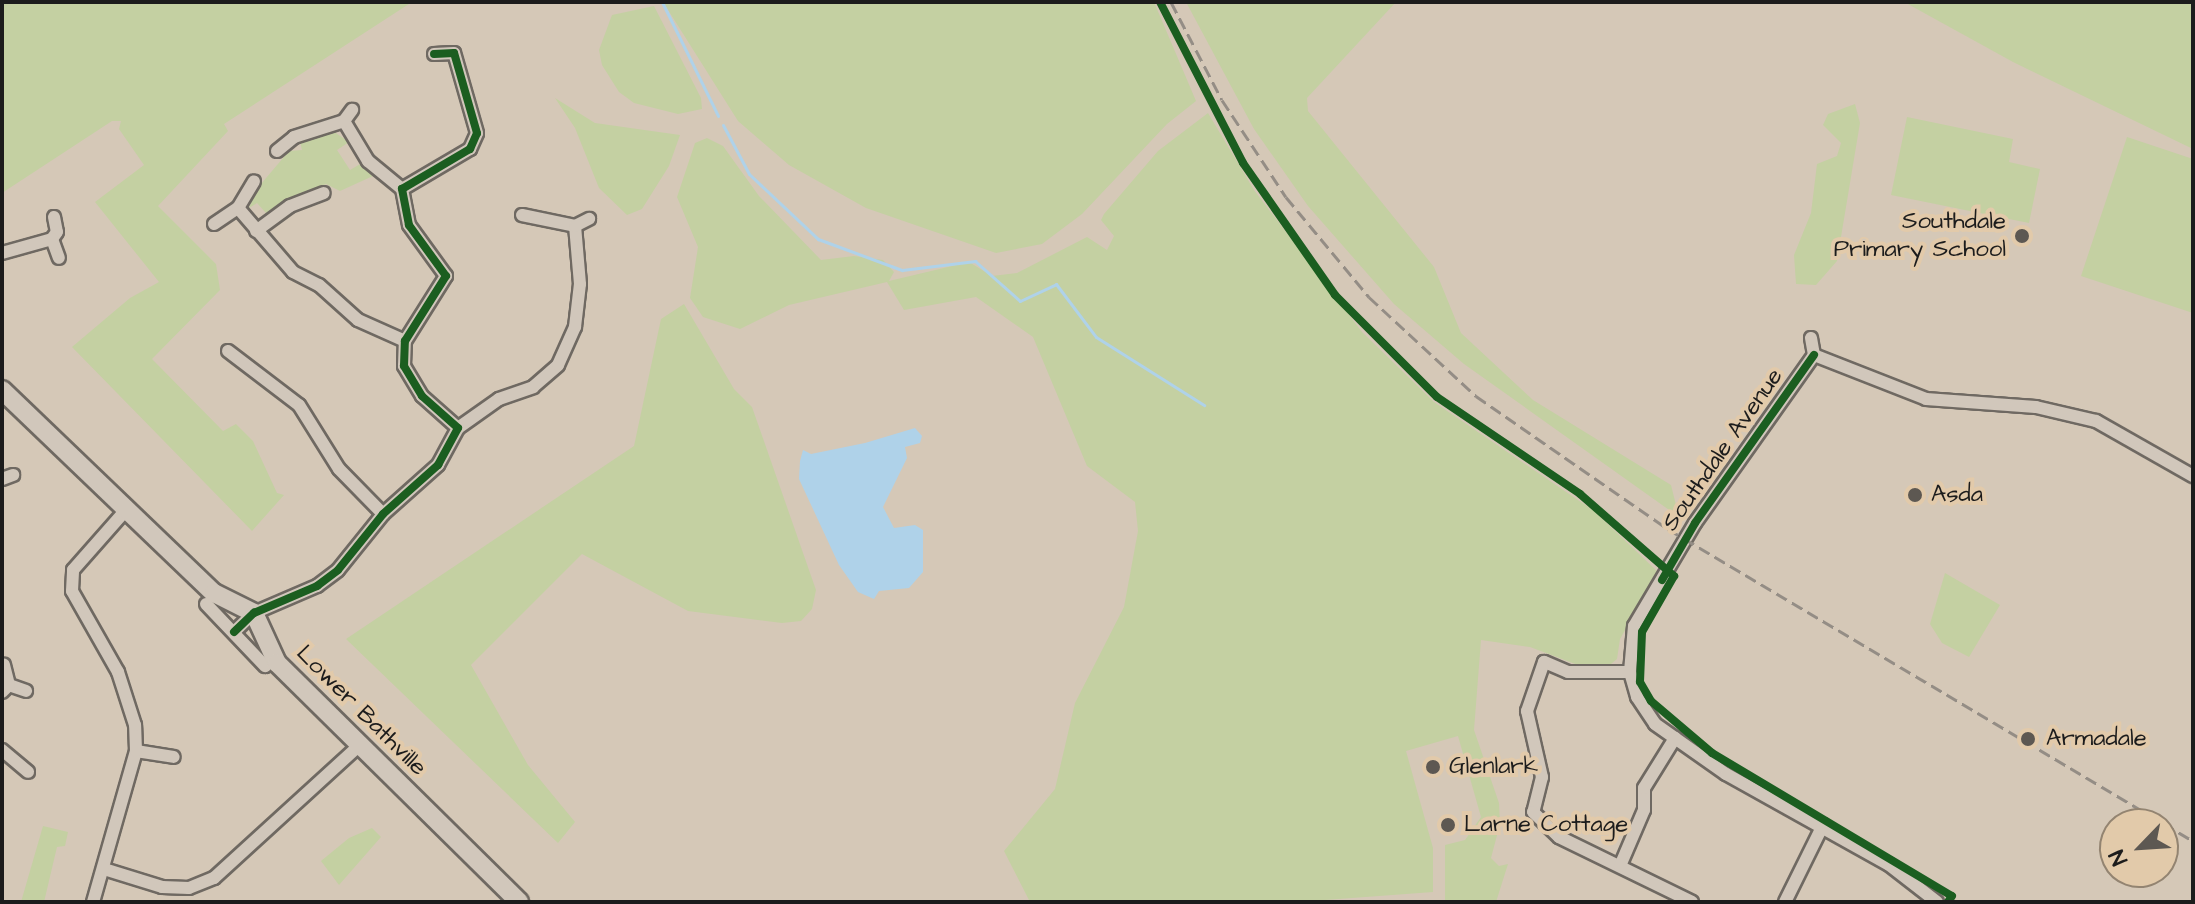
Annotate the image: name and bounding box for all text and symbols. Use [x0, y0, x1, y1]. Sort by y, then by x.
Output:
place label: Southdale Primary School [1834, 208, 2006, 264]
marker: Southdale Primary School [2013, 227, 2031, 245]
street label: Southdale Avenue [1656, 363, 1790, 537]
place label: Asda [1931, 481, 1983, 509]
marker: Asda [1906, 486, 1924, 504]
street label: Lower Bathville [290, 640, 432, 782]
place label: Armadale [2046, 725, 2147, 753]
marker: Armadale [2017, 728, 2039, 750]
place label: Glenlark [1449, 753, 1538, 781]
marker: Glenlark [1424, 758, 1442, 776]
north arrow [2099, 808, 2179, 888]
place label: Larne Cottage [1464, 811, 1628, 839]
marker: Larne Cottage [1439, 816, 1457, 834]
text: N [2102, 845, 2136, 870]

